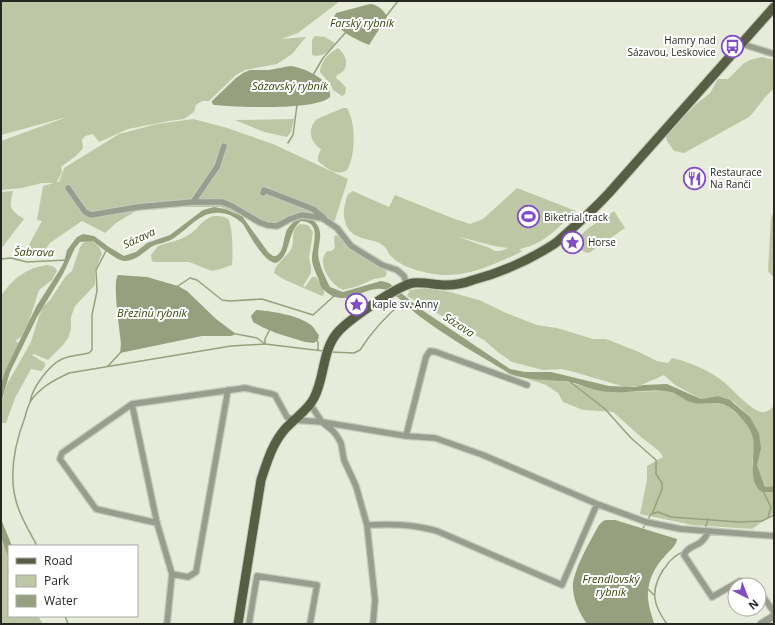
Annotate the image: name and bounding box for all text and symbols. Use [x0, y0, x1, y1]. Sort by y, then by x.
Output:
water label: Farský rybník [330, 15, 395, 30]
place label: Hamry nad Sázavou, Leskovice [628, 33, 716, 59]
bus stop icon: Hamry nad Sázavou, Leskovice [719, 33, 745, 59]
water label: Sázavský rybník [252, 78, 329, 93]
restaurant icon: Restaurace Na Ranči [682, 165, 708, 191]
place label: Restaurace Na Ranči [710, 165, 762, 191]
sports icon: Biketrial track [515, 204, 541, 230]
place label: Biketrial track [544, 210, 609, 224]
water label: Sázava [120, 224, 157, 252]
place icon: Horse [560, 229, 586, 255]
place label: Horse [588, 235, 616, 249]
water label: Šabrava [14, 244, 54, 259]
place icon: kaple sv. Anny [343, 291, 369, 317]
place label: kaple sv. Anny [372, 297, 439, 311]
water label: Březinů rybník [117, 305, 188, 320]
water label: Sázava [441, 309, 478, 340]
legend [8, 545, 138, 617]
text: Road [44, 552, 73, 569]
water label: Frendlovský rybník [583, 571, 640, 599]
text: Park [44, 572, 70, 589]
north arrow [727, 577, 767, 617]
text: Water [44, 592, 78, 609]
text: N [746, 596, 762, 613]

